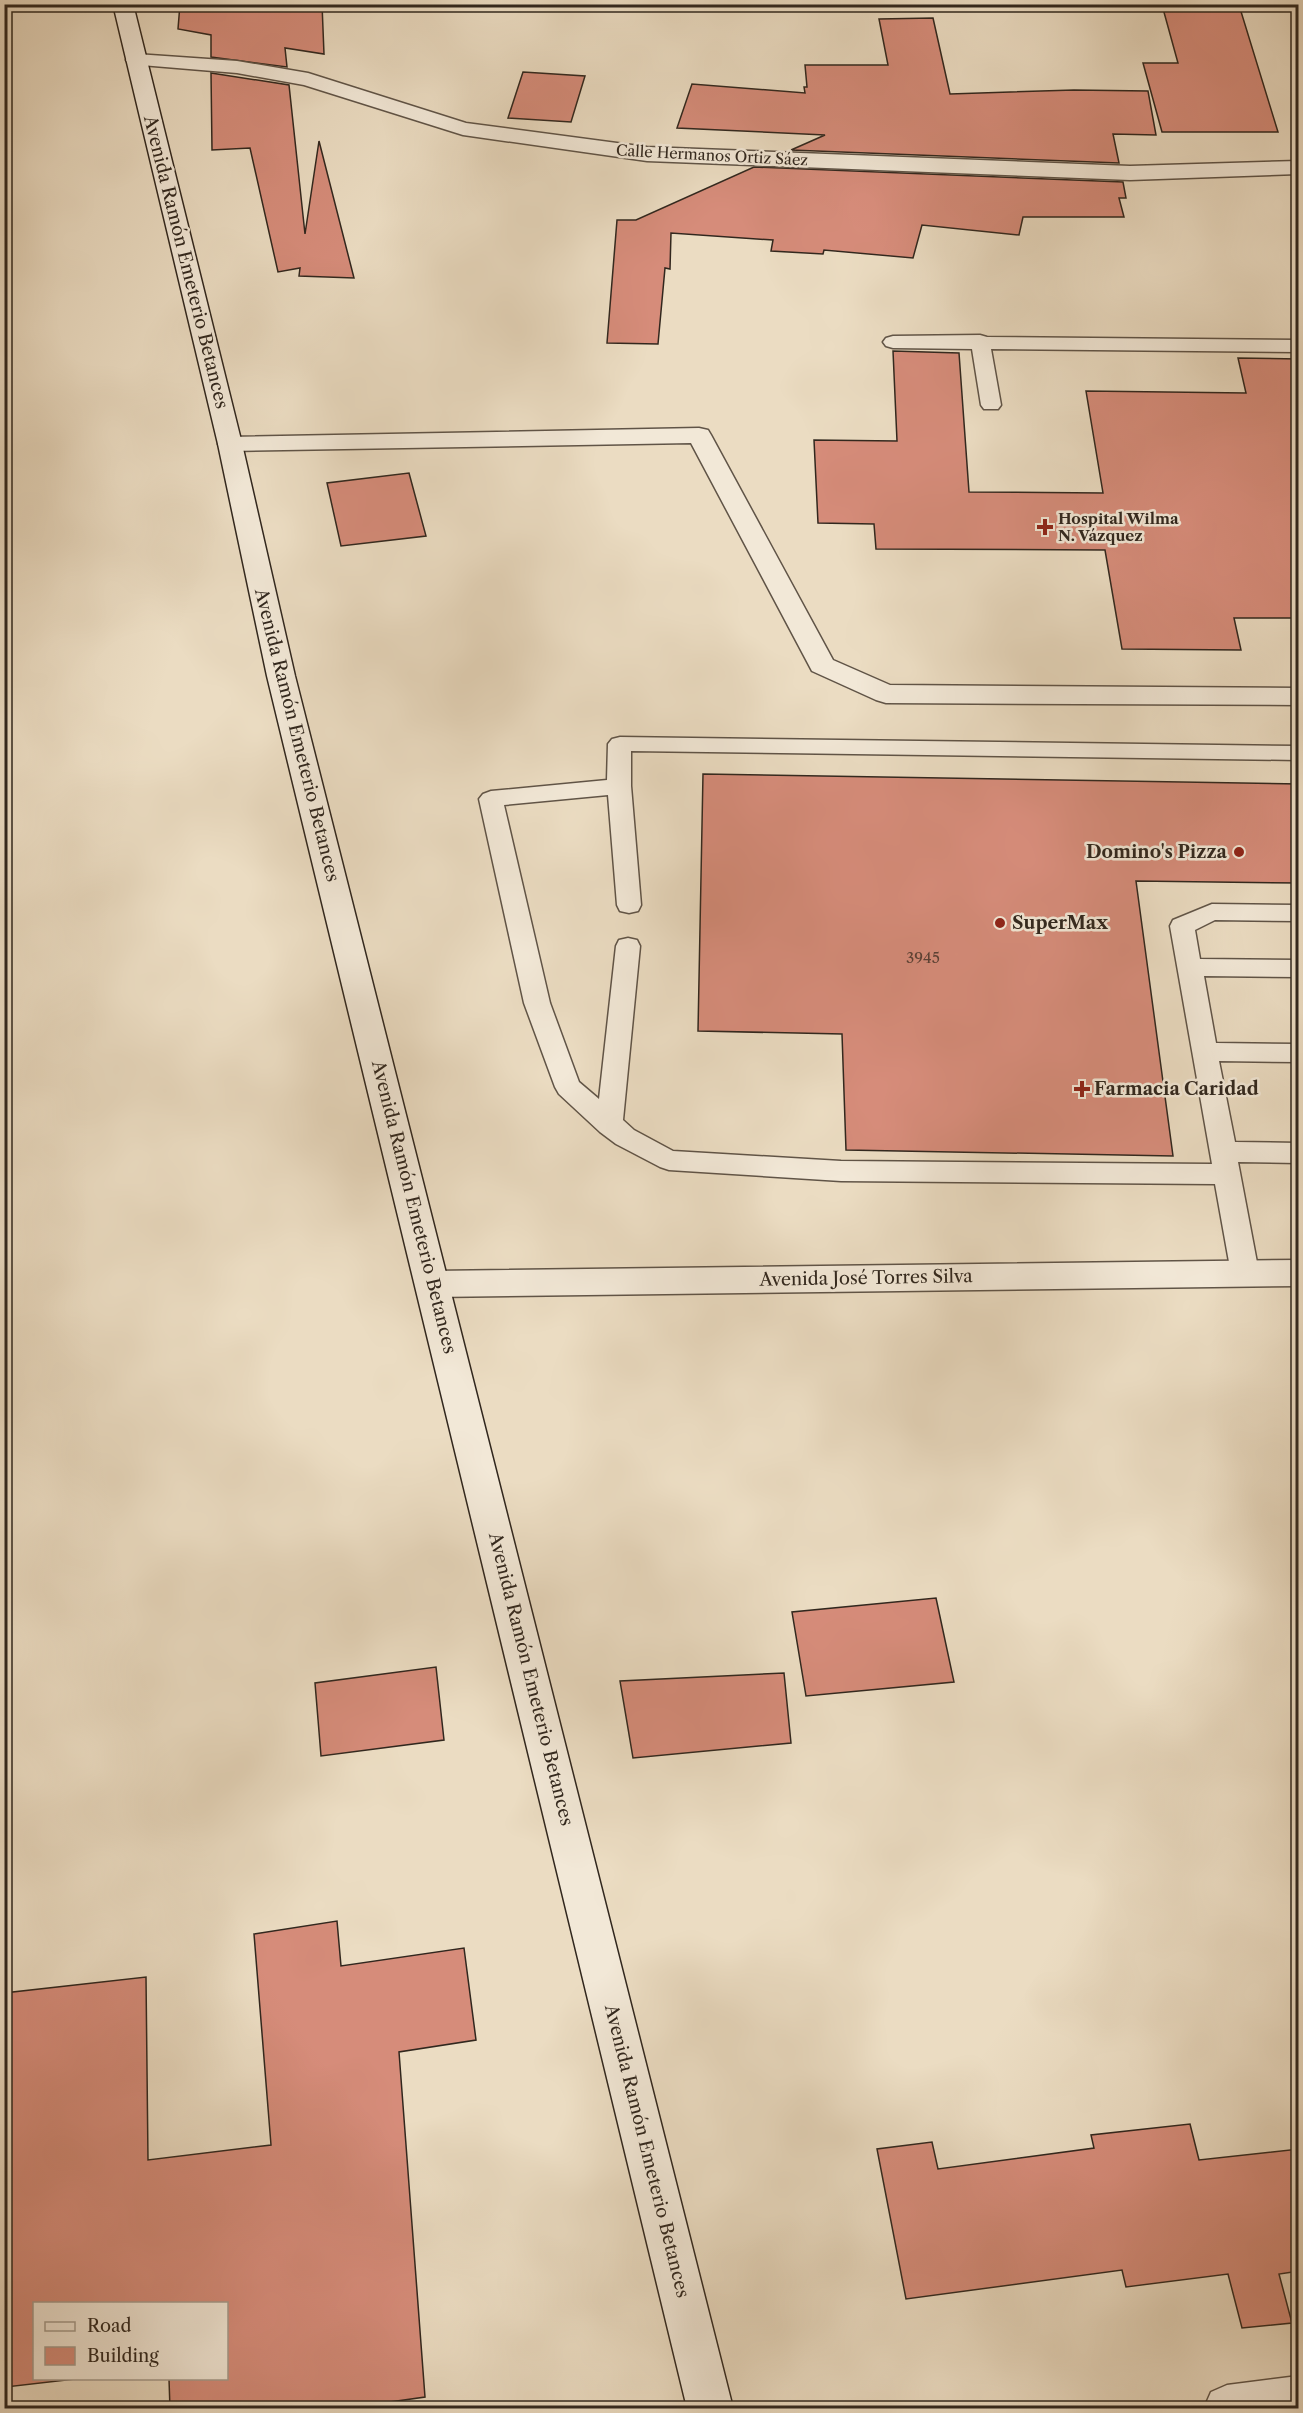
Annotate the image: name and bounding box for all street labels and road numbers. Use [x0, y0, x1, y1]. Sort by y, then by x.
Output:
street label: Avenida Ramón Emeterio Betances [139, 112, 233, 411]
street label: Calle Hermanos Ortiz Sáez [615, 140, 809, 170]
street label: Avenida Ramón Emeterio Betances [250, 585, 344, 884]
street label: Avenida Ramón Emeterio Betances [367, 1057, 461, 1356]
street label: Avenida José Torres Silva [758, 1265, 973, 1291]
street label: Avenida Ramón Emeterio Betances [484, 1529, 578, 1828]
street label: Avenida Ramón Emeterio Betances [600, 2001, 694, 2300]

